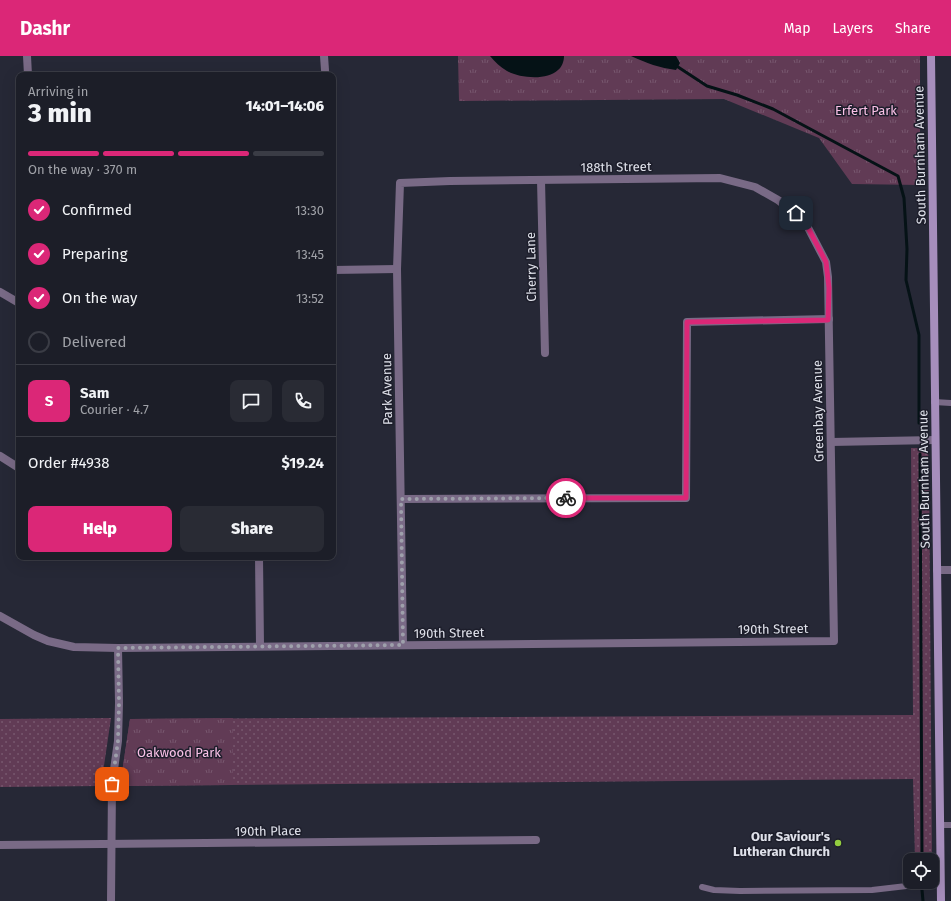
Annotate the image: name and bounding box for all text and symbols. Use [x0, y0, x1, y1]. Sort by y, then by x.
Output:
text: Dashr [20, 17, 70, 40]
text: Map [784, 20, 810, 37]
text: Layers [832, 20, 873, 37]
text: Share [895, 20, 931, 37]
text: Arriving in [28, 84, 88, 99]
street label: South Burnham Avenue [911, 86, 929, 224]
text: 14:01–14:06 [245, 97, 324, 115]
text: 3 min [28, 98, 92, 129]
park label: Erfert Park [835, 103, 897, 118]
street label: 188th Street [580, 159, 652, 175]
text: On the way · 370 m [28, 162, 137, 177]
pin [779, 196, 813, 230]
icon: check [28, 199, 50, 221]
text: Confirmed [62, 201, 132, 219]
icon: home [785, 202, 807, 224]
text: 13:30 [295, 203, 324, 218]
street label: Cherry Lane [523, 232, 539, 302]
icon: check [28, 243, 50, 265]
text: Preparing [62, 245, 127, 263]
text: 13:45 [296, 247, 324, 262]
icon: check [28, 287, 50, 309]
text: On the way [62, 289, 137, 307]
text: 13:52 [296, 291, 324, 306]
text: Delivered [62, 333, 126, 351]
street label: Park Avenue [379, 353, 395, 425]
street label: Greenbay Avenue [810, 360, 826, 462]
button: chat [230, 380, 272, 422]
button: phone [282, 380, 324, 422]
text: Sam [80, 384, 109, 402]
text: S [45, 392, 53, 410]
text: Courier · 4.7 [80, 402, 149, 417]
street label: South Burnham Avenue [915, 410, 933, 548]
text: Order #4938 [28, 454, 109, 472]
text: $19.24 [282, 454, 324, 472]
courier [546, 478, 586, 518]
icon: bike [555, 487, 577, 509]
button: Help [28, 506, 172, 552]
button: Share [180, 506, 324, 552]
street label: 190th Street [738, 621, 809, 637]
street label: 190th Street [414, 625, 485, 641]
park label: Oakwood Park [137, 745, 221, 760]
pin [95, 767, 129, 801]
icon: bag [101, 773, 123, 795]
street label: 190th Place [234, 823, 302, 839]
place label: Our Saviour's Lutheran Church [733, 829, 831, 859]
marker: Our Saviour's Lutheran Church [833, 838, 843, 848]
map controls [903, 853, 939, 889]
button: locate [903, 853, 939, 889]

